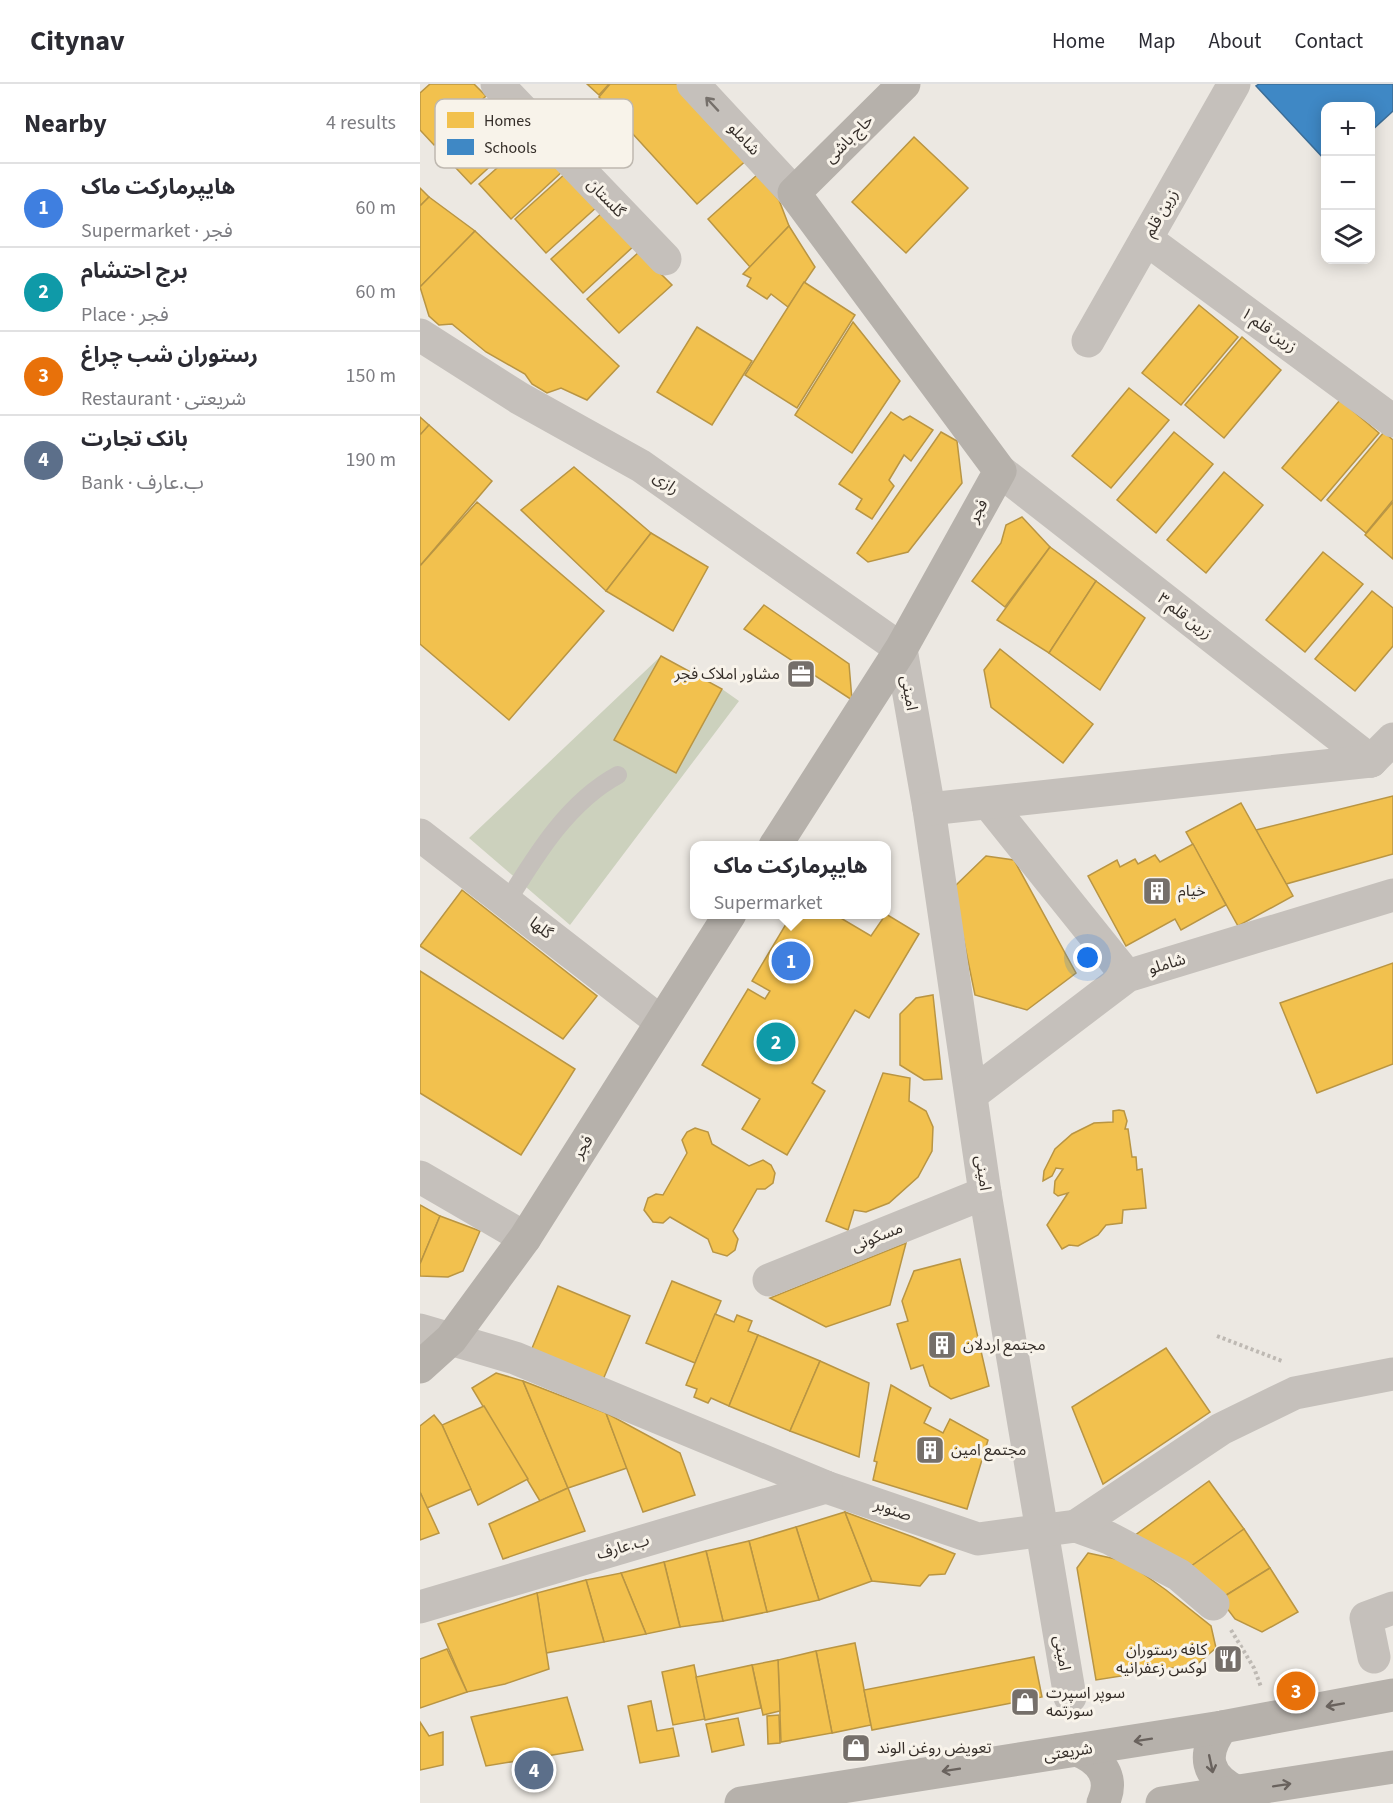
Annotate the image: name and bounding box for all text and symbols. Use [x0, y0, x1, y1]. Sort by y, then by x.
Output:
text: Citynav [30, 21, 125, 61]
text: Home [1052, 26, 1105, 56]
text: Map [1138, 26, 1176, 56]
text: About [1209, 26, 1261, 56]
text: Contact [1294, 26, 1363, 56]
one-way arrow [705, 97, 719, 112]
legend [435, 99, 633, 168]
map controls [1321, 102, 1375, 264]
button: + [1321, 102, 1375, 156]
text: Nearby [24, 105, 107, 142]
text: 4 results [326, 109, 396, 137]
text: Homes [484, 110, 531, 132]
street label: حاج باشی [820, 110, 879, 169]
street label: شاملو [723, 118, 765, 160]
text: Schools [484, 137, 537, 159]
button: − [1321, 156, 1375, 210]
text: هایپرمارکت ماک [81, 171, 235, 203]
street label: گلستان [582, 174, 630, 223]
street label: زرین قلم [1139, 185, 1184, 241]
text: 1 [38, 194, 49, 222]
text: 60 m [356, 194, 396, 222]
button: layers [1321, 210, 1375, 264]
text: Supermarket · فجر [81, 217, 233, 245]
text: برج احتشام [81, 255, 188, 287]
text: 2 [38, 278, 49, 306]
text: 60 m [356, 278, 396, 306]
text: Place · فجر [81, 301, 169, 329]
street label: زرین قلم ۱ [1236, 302, 1301, 359]
text: رستوران شب چراغ [81, 339, 258, 371]
text: 3 [38, 362, 49, 390]
text: 150 m [346, 362, 396, 390]
text: Restaurant · شریعتی [81, 385, 246, 413]
text: بانک تجارت [81, 423, 188, 455]
text: 4 [38, 446, 49, 474]
text: 190 m [346, 446, 396, 474]
street label: رازی [649, 466, 683, 500]
text: Bank · ب.عارف [81, 469, 204, 497]
street label: فجر [962, 495, 993, 528]
street label: زرین قلم ۳ [1152, 588, 1217, 645]
office icon: مشاور املاک فجر [785, 658, 817, 690]
place label: مشاور املاک فجر [673, 663, 780, 685]
street label: امینی [895, 674, 923, 712]
popup [690, 841, 891, 919]
text: هایپرمارکت ماک [713, 850, 868, 882]
building icon: خیام [1141, 875, 1173, 907]
place label: خیام [1178, 880, 1206, 903]
text: Supermarket [713, 889, 823, 917]
street label: گلها [525, 912, 558, 944]
pin: 1 [772, 938, 811, 984]
your location [1073, 943, 1102, 972]
street label: شاملو [1146, 948, 1188, 980]
pin: 2 [756, 1020, 796, 1064]
street label: فجر [567, 1131, 599, 1164]
street label: امینی [970, 1154, 996, 1192]
street label: مسکونی [848, 1217, 906, 1257]
building icon: مجتمع اردلان [926, 1329, 958, 1361]
place label: مجتمع اردلان [963, 1334, 1046, 1357]
building icon: مجتمع امین [914, 1434, 946, 1466]
place label: مجتمع امین [951, 1439, 1026, 1462]
street label: صنوبر [870, 1493, 915, 1527]
street label: ب.عارف [594, 1529, 652, 1565]
street label: امینی [1048, 1634, 1076, 1672]
place label: کافه رستوران لوکس زعفرانیه [1116, 1639, 1207, 1679]
restaurant icon: کافه رستوران لوکس زعفرانیه [1212, 1643, 1244, 1675]
pin: 3 [1276, 1668, 1316, 1714]
place label: سوپر اسپرت سورتمه [1046, 1682, 1125, 1722]
shop icon: سوپر اسپرت سورتمه [1009, 1686, 1041, 1718]
one-way arrow [1326, 1700, 1346, 1711]
shop icon: تعویض روغن الوند [840, 1732, 872, 1764]
one-way arrow [1134, 1734, 1154, 1745]
place label: تعویض روغن الوند [877, 1737, 992, 1759]
street label: شریعتی [1042, 1737, 1094, 1767]
pin: 4 [514, 1748, 554, 1792]
one-way arrow [1206, 1754, 1217, 1773]
one-way arrow [941, 1764, 961, 1775]
one-way arrow [1271, 1779, 1291, 1790]

